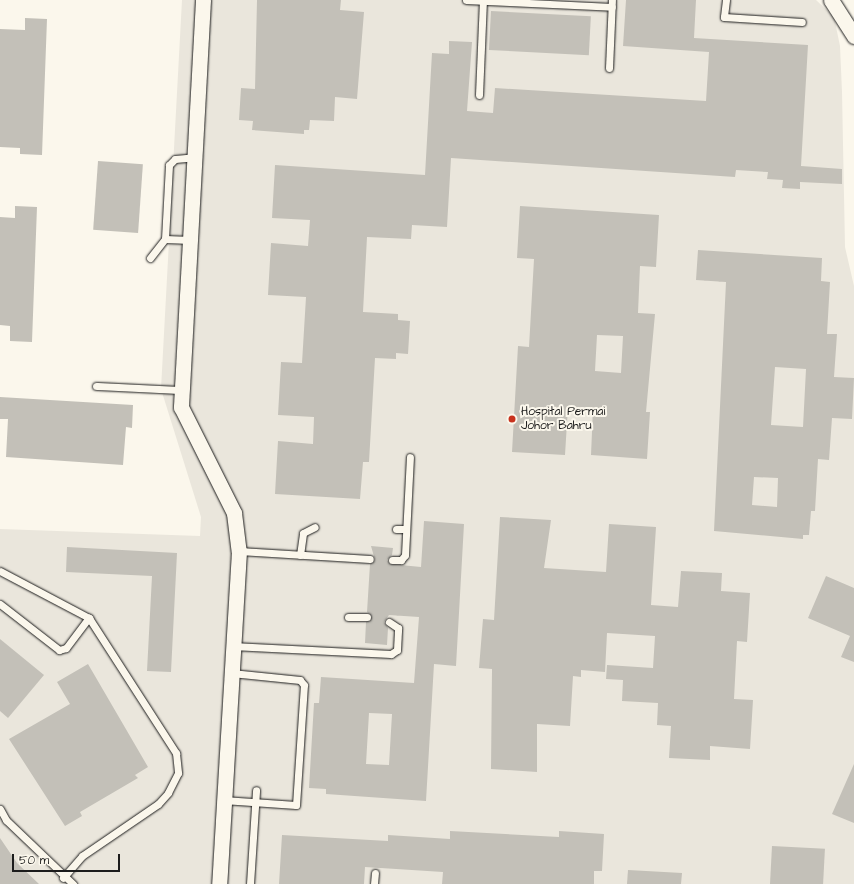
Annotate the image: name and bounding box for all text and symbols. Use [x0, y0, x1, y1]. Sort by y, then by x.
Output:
place label: Hospital Permai Johor Bahru [521, 405, 605, 433]
marker: Hospital Permai Johor Bahru [506, 413, 518, 425]
scale bar [14, 846, 122, 872]
text: 50 m [19, 852, 49, 869]

